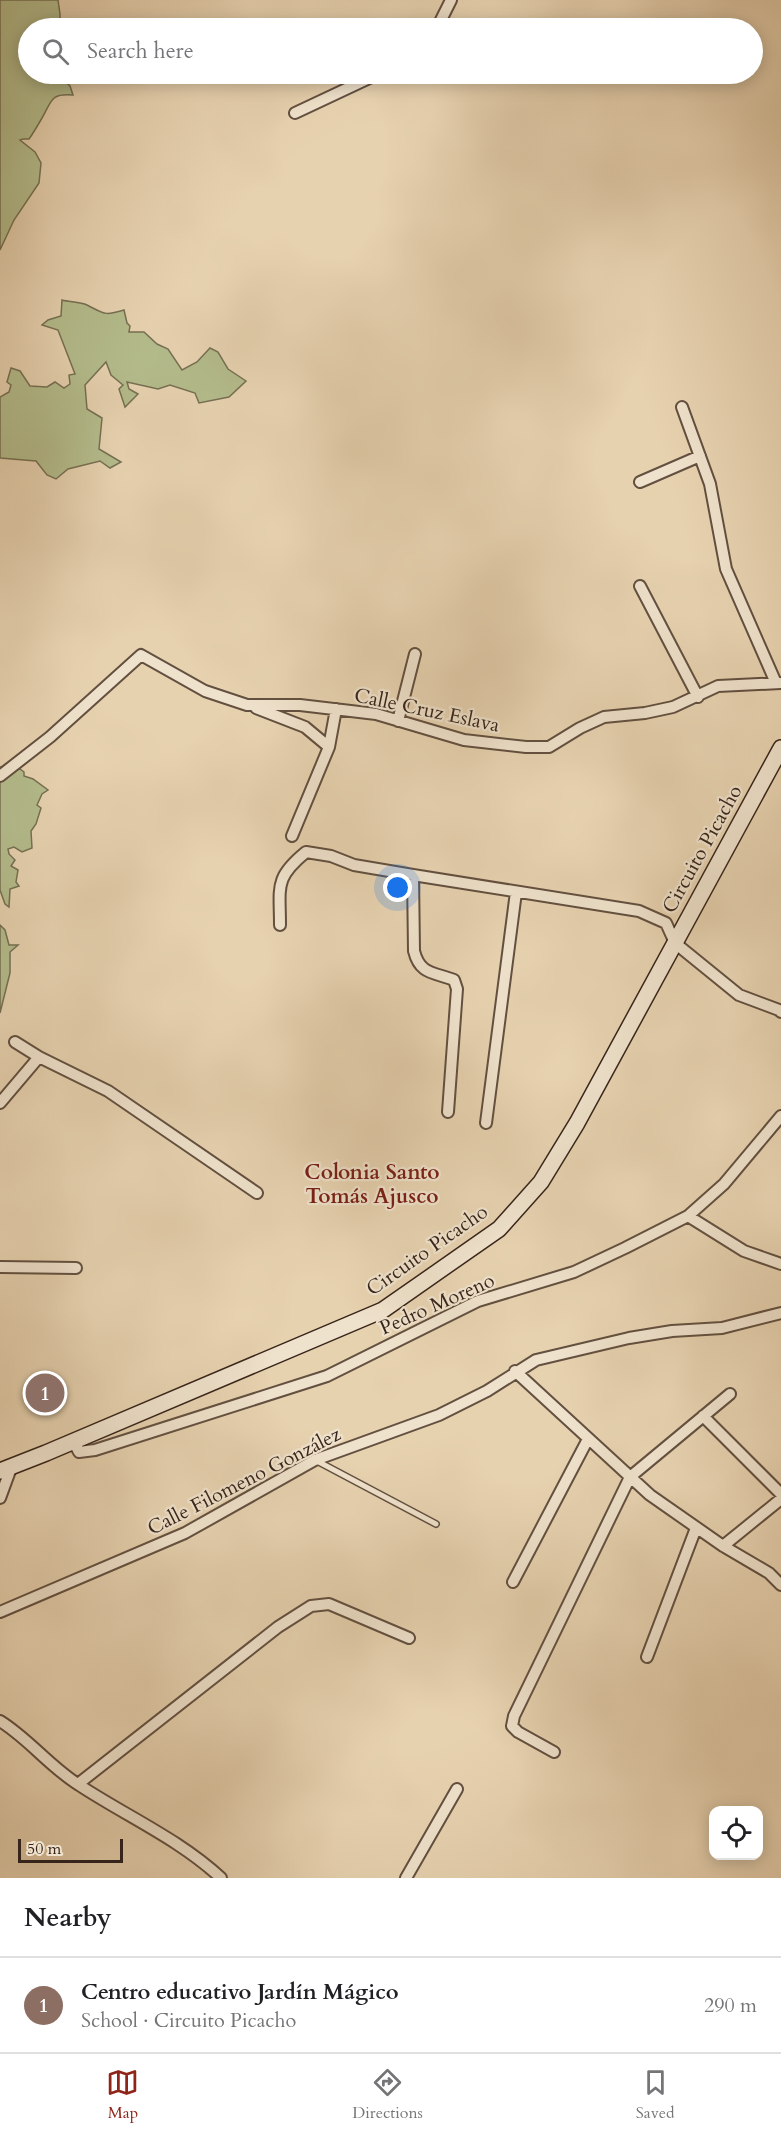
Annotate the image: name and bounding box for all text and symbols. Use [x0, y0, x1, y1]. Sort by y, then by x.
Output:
search box [18, 18, 763, 84]
icon: search [39, 35, 72, 68]
text: Search here [87, 36, 194, 66]
street label: Calle Cruz Eslava [352, 681, 503, 739]
street label: Circuito Picacho [656, 780, 748, 918]
your location [383, 873, 412, 902]
district label: Colonia Santo Tomás Ajusco [304, 1158, 440, 1211]
street label: Circuito Picacho [361, 1198, 493, 1302]
street label: Pedro Moreno [375, 1267, 499, 1341]
pin: 1 [26, 1370, 64, 1416]
street label: Calle Filomeno González [143, 1420, 345, 1542]
map controls [709, 1806, 763, 1860]
button: locate [709, 1806, 763, 1860]
scale bar [18, 1836, 123, 1864]
text: 50 m [27, 1838, 61, 1860]
text: Nearby [24, 1900, 112, 1935]
text: Centro educativo Jardín Mágico [81, 1977, 399, 2007]
text: 1 [38, 1992, 49, 2019]
text: 290 m [704, 1992, 757, 2019]
text: School · Circuito Picacho [81, 2007, 296, 2034]
tab: Map [106, 2066, 139, 2124]
tab: Directions [352, 2066, 423, 2124]
tab: Saved [636, 2066, 675, 2124]

